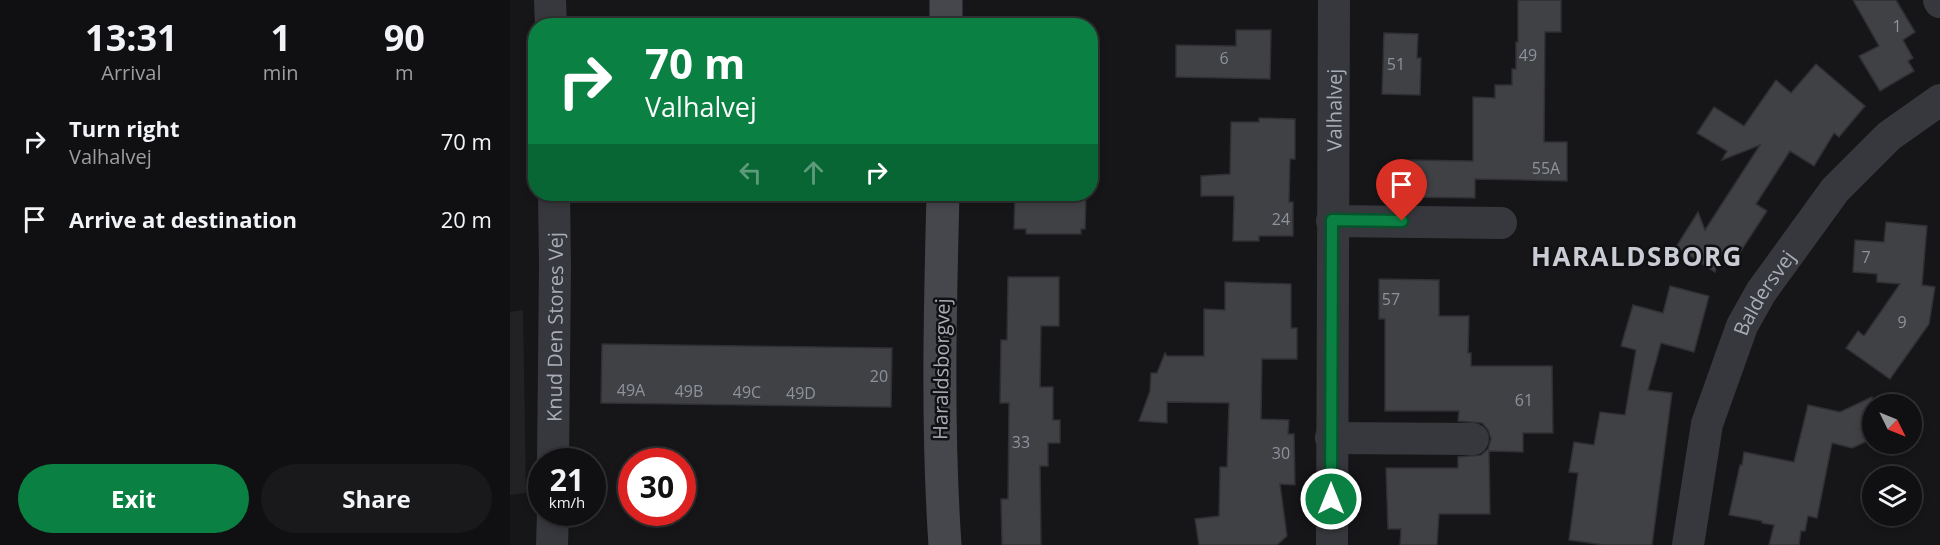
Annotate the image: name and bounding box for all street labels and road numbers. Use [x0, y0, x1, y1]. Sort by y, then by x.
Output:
street label: Valhalvej [1320, 69, 1347, 151]
street label: Knud Den Stores Vej [540, 232, 569, 422]
street label: Baldersvej [1726, 245, 1801, 339]
street label: Haraldsborgvej [926, 298, 956, 440]

